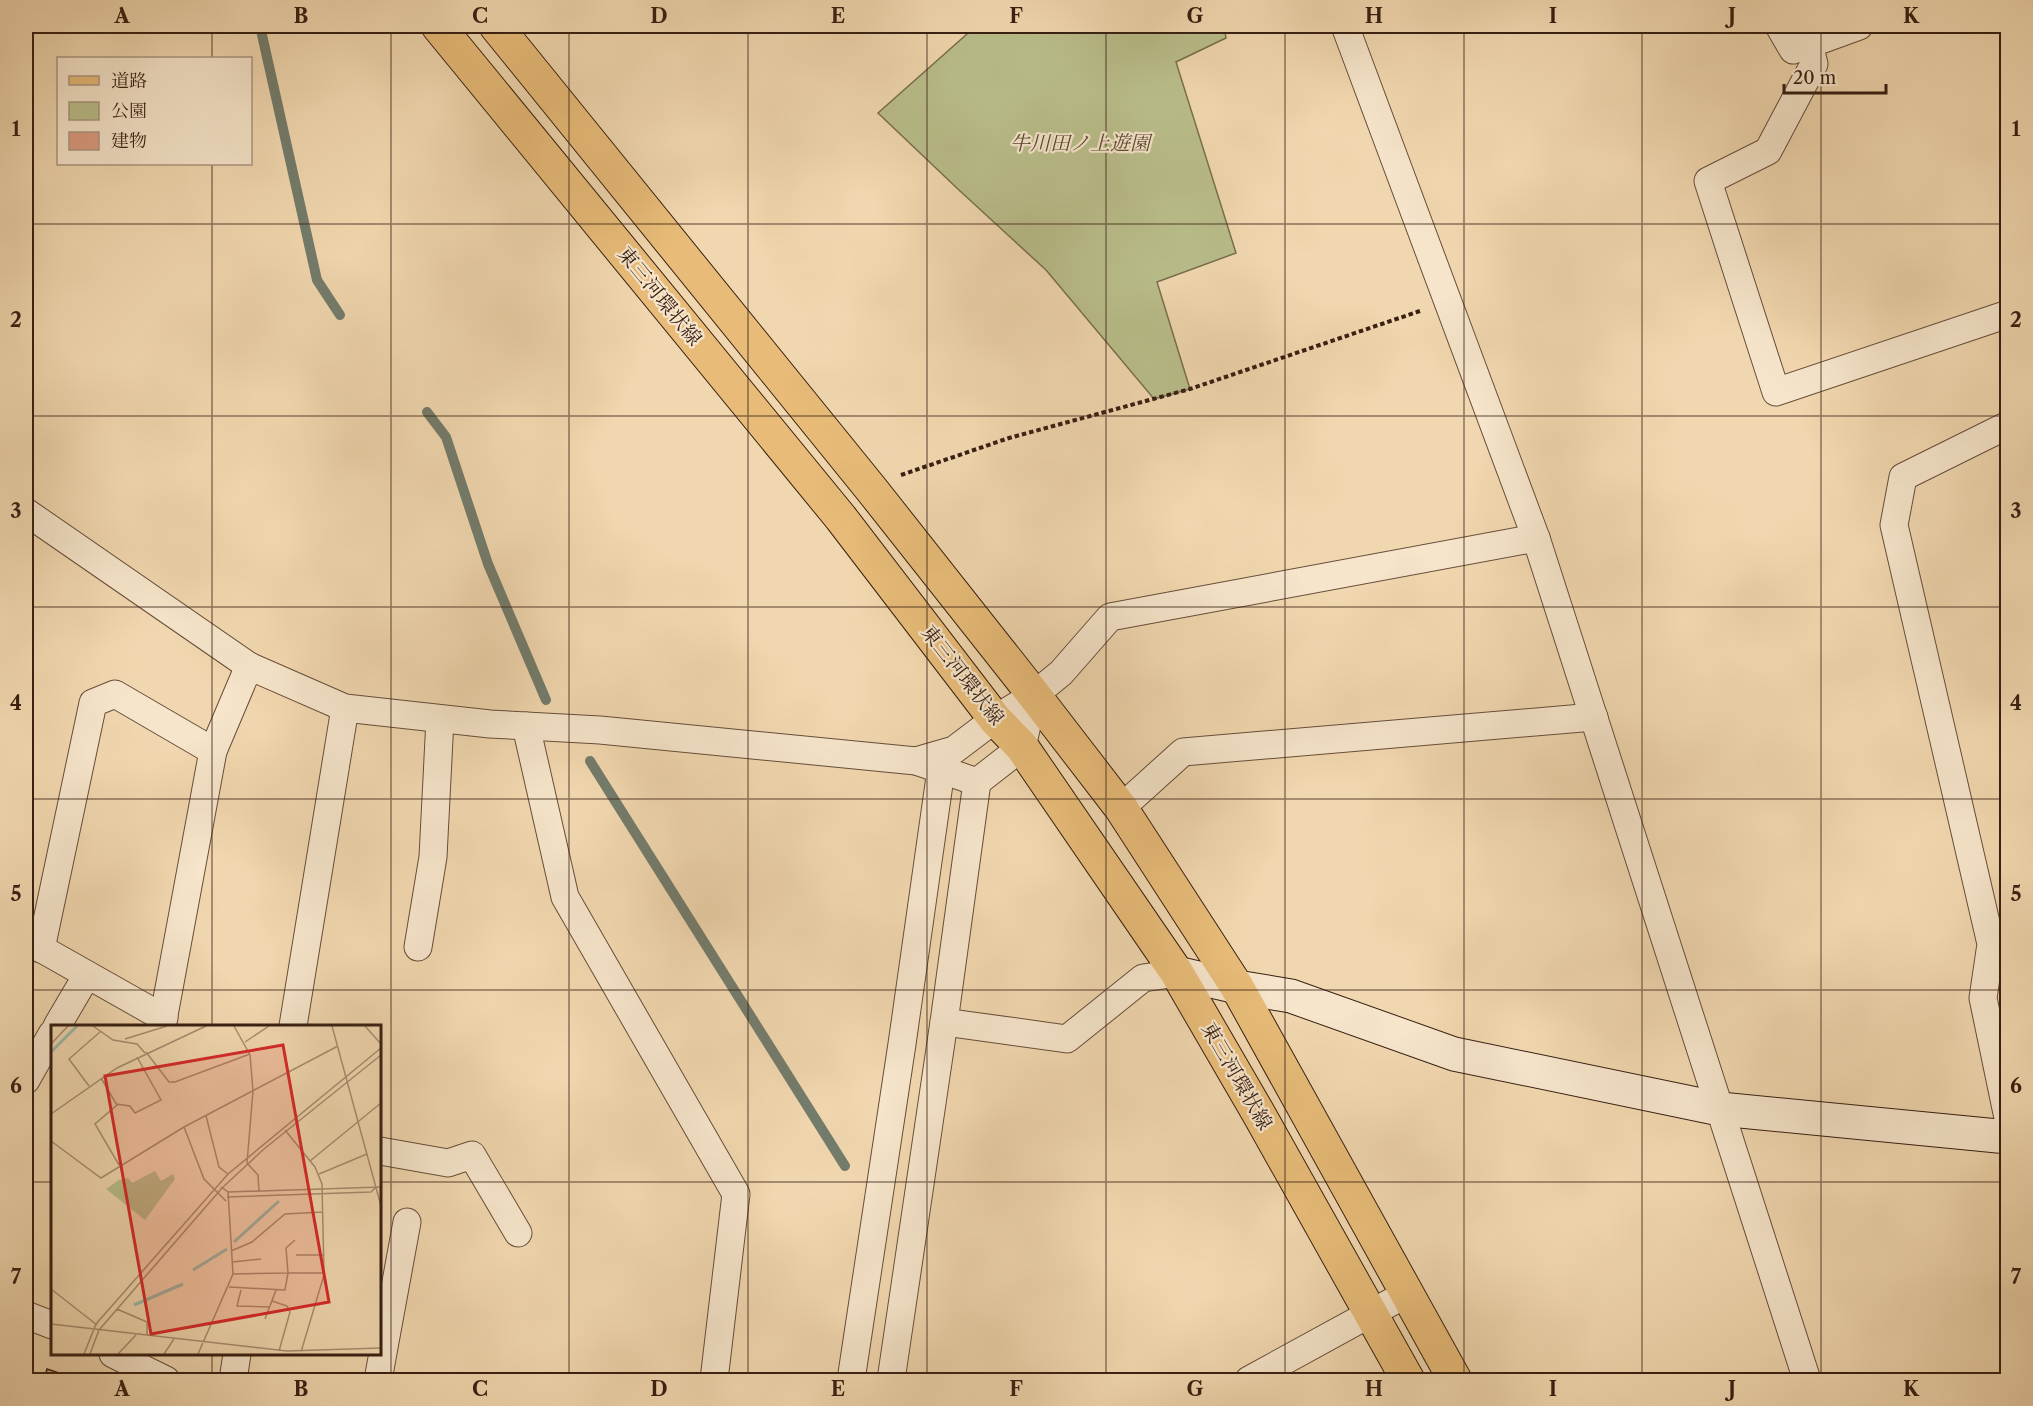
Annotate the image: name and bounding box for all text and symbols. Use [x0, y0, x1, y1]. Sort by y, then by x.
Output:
text: A [113, 4, 130, 28]
text: B [294, 4, 309, 28]
text: C [472, 4, 488, 28]
text: D [650, 4, 668, 28]
text: E [831, 4, 845, 28]
text: F [1009, 4, 1023, 28]
text: G [1187, 4, 1204, 28]
text: H [1365, 4, 1383, 28]
text: I [1549, 4, 1557, 28]
text: J [1724, 4, 1736, 28]
text: K [1903, 4, 1920, 28]
legend [57, 57, 252, 165]
scale bar [1784, 57, 1886, 95]
text: 20 m [1793, 67, 1837, 89]
text: 道路 [111, 70, 147, 92]
text: 公園 [111, 100, 147, 122]
text: 1 [12, 117, 21, 141]
text: 1 [2012, 117, 2021, 141]
text: 建物 [111, 130, 147, 152]
park label: 牛川田ノ上遊園 [1010, 131, 1153, 155]
street label: 東三河環状線 [613, 242, 707, 350]
text: 2 [10, 308, 22, 332]
text: 2 [2010, 308, 2022, 332]
text: 3 [10, 499, 22, 523]
text: 3 [2010, 499, 2022, 523]
street label: 東三河環状線 [917, 620, 1009, 730]
text: 4 [10, 691, 22, 715]
text: 4 [2010, 691, 2022, 715]
text: 5 [10, 882, 22, 906]
text: 5 [2010, 882, 2022, 906]
street label: 東三河環状線 [1197, 1018, 1277, 1134]
inset map [51, 1025, 381, 1355]
text: 6 [10, 1074, 22, 1098]
text: 6 [2010, 1074, 2022, 1098]
text: 7 [11, 1265, 22, 1289]
text: 7 [2011, 1265, 2022, 1289]
text: A [113, 1377, 130, 1401]
text: B [294, 1377, 309, 1401]
text: C [472, 1377, 488, 1401]
text: D [650, 1377, 668, 1401]
text: E [831, 1377, 845, 1401]
text: F [1009, 1377, 1023, 1401]
text: G [1187, 1377, 1204, 1401]
text: H [1365, 1377, 1383, 1401]
text: I [1549, 1377, 1557, 1401]
text: J [1724, 1377, 1736, 1401]
text: K [1903, 1377, 1920, 1401]

